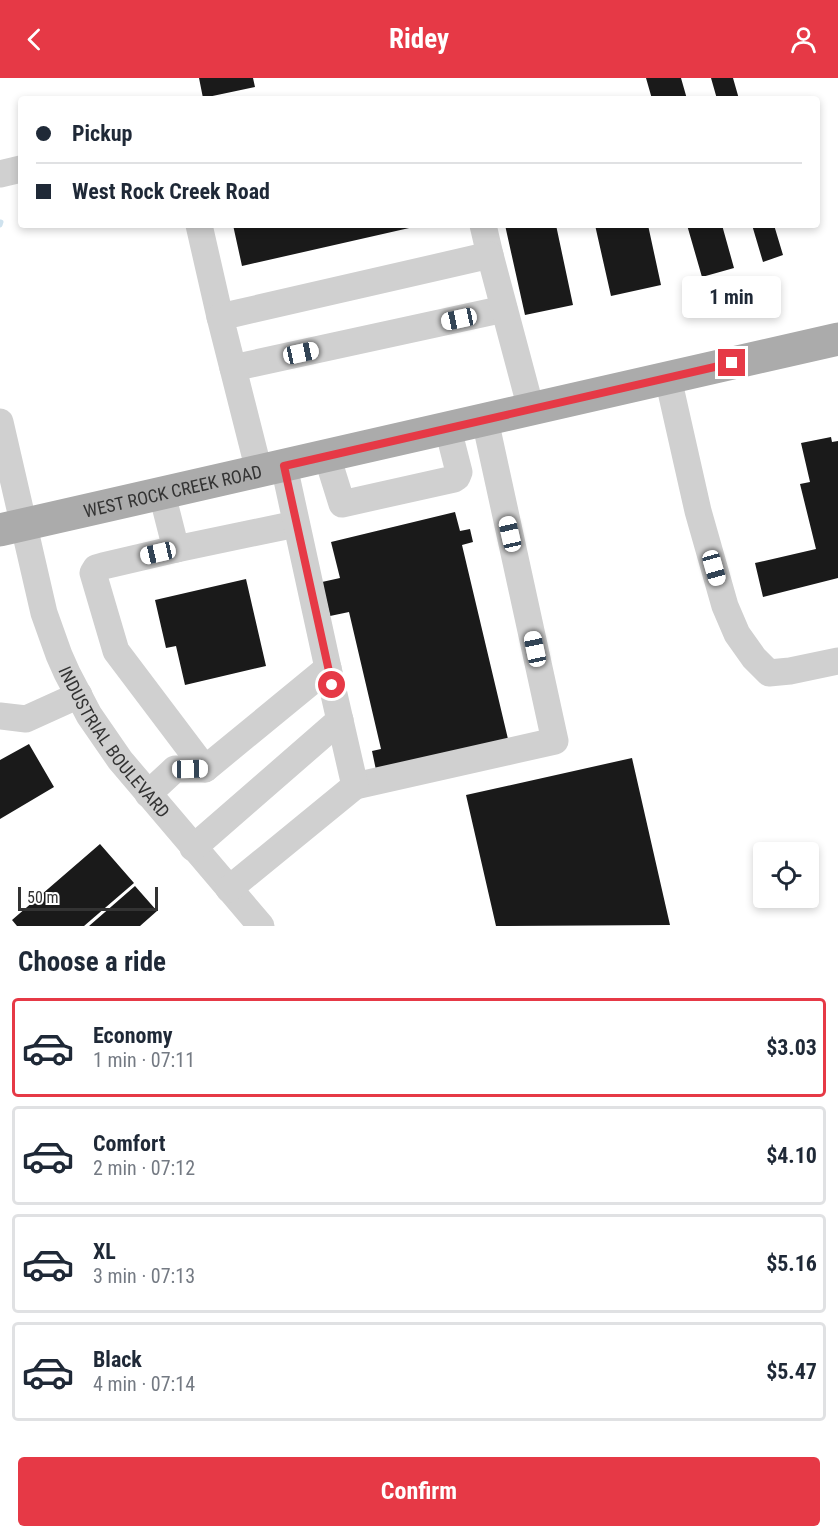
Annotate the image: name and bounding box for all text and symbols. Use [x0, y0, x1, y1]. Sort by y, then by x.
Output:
icon: back [18, 23, 51, 56]
text: Ridey [389, 23, 449, 55]
icon: person [787, 23, 820, 56]
text: Pickup [72, 121, 132, 146]
text: West Rock Creek Road [72, 179, 270, 204]
callout: 1 min [682, 276, 782, 318]
text: 1 min [709, 285, 754, 309]
car [440, 306, 478, 332]
car [282, 340, 320, 366]
route end [718, 349, 745, 376]
street label: WEST ROCK CREEK ROAD [81, 460, 264, 521]
car [497, 514, 523, 554]
car [138, 540, 178, 566]
car [700, 548, 728, 588]
car [522, 630, 548, 668]
street label: INDUSTRIAL BOULEVARD [55, 663, 174, 821]
route start [318, 671, 345, 698]
car [172, 760, 208, 778]
map controls [753, 842, 819, 908]
button: locate [753, 842, 819, 908]
scale bar [18, 884, 158, 911]
text: 50 m [27, 888, 59, 907]
text: Choose a ride [18, 946, 166, 978]
icon: car [21, 1021, 75, 1075]
text: Economy [93, 1023, 173, 1048]
text: $3.03 [766, 1035, 817, 1060]
text: 1 min · 07:11 [93, 1048, 195, 1072]
icon: car [21, 1129, 75, 1183]
text: Comfort [93, 1131, 166, 1156]
text: $4.10 [766, 1143, 817, 1168]
text: 2 min · 07:12 [93, 1156, 195, 1180]
icon: car [21, 1237, 75, 1291]
text: XL [93, 1239, 116, 1264]
text: $5.16 [766, 1251, 817, 1276]
text: 3 min · 07:13 [93, 1264, 195, 1288]
icon: car [21, 1345, 75, 1399]
text: Black [93, 1347, 142, 1372]
text: $5.47 [766, 1359, 817, 1384]
text: 4 min · 07:14 [93, 1372, 195, 1396]
button: Confirm [18, 1457, 820, 1526]

